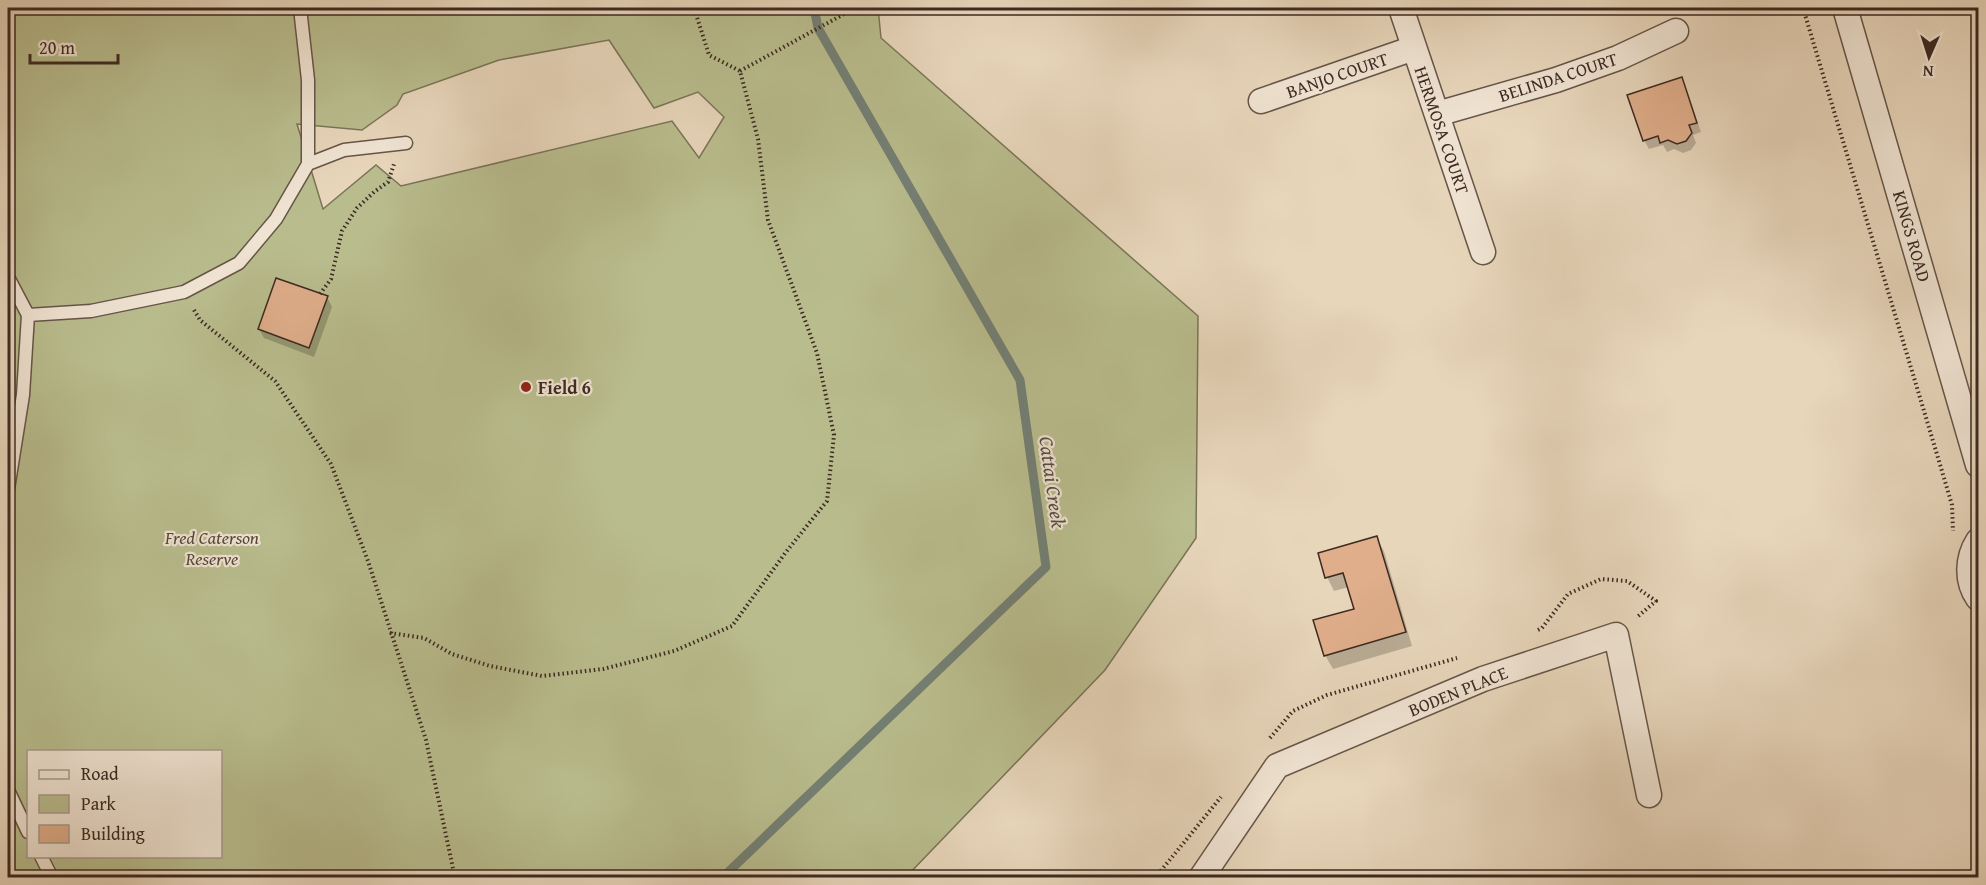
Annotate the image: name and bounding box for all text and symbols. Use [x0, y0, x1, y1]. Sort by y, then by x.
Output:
scale bar [30, 27, 118, 65]
north arrow [1899, 27, 1959, 87]
text: 20 m [39, 34, 75, 61]
street label: BANJO COURT [1282, 45, 1392, 105]
street label: BELINDA COURT [1495, 45, 1621, 109]
text: N [1922, 60, 1934, 84]
street label: HERMOSA COURT [1408, 63, 1476, 197]
street label: KINGS ROAD [1886, 187, 1938, 285]
place label: Field 6 [538, 374, 591, 401]
marker: Field 6 [519, 380, 533, 394]
water label: Cattai Creek [1032, 434, 1074, 531]
park label: Fred Caterson Reserve [164, 524, 259, 572]
street label: BODEN PLACE [1404, 659, 1512, 723]
legend [27, 750, 222, 858]
text: Road [81, 760, 119, 787]
text: Park [81, 790, 117, 817]
text: Building [81, 820, 145, 847]

